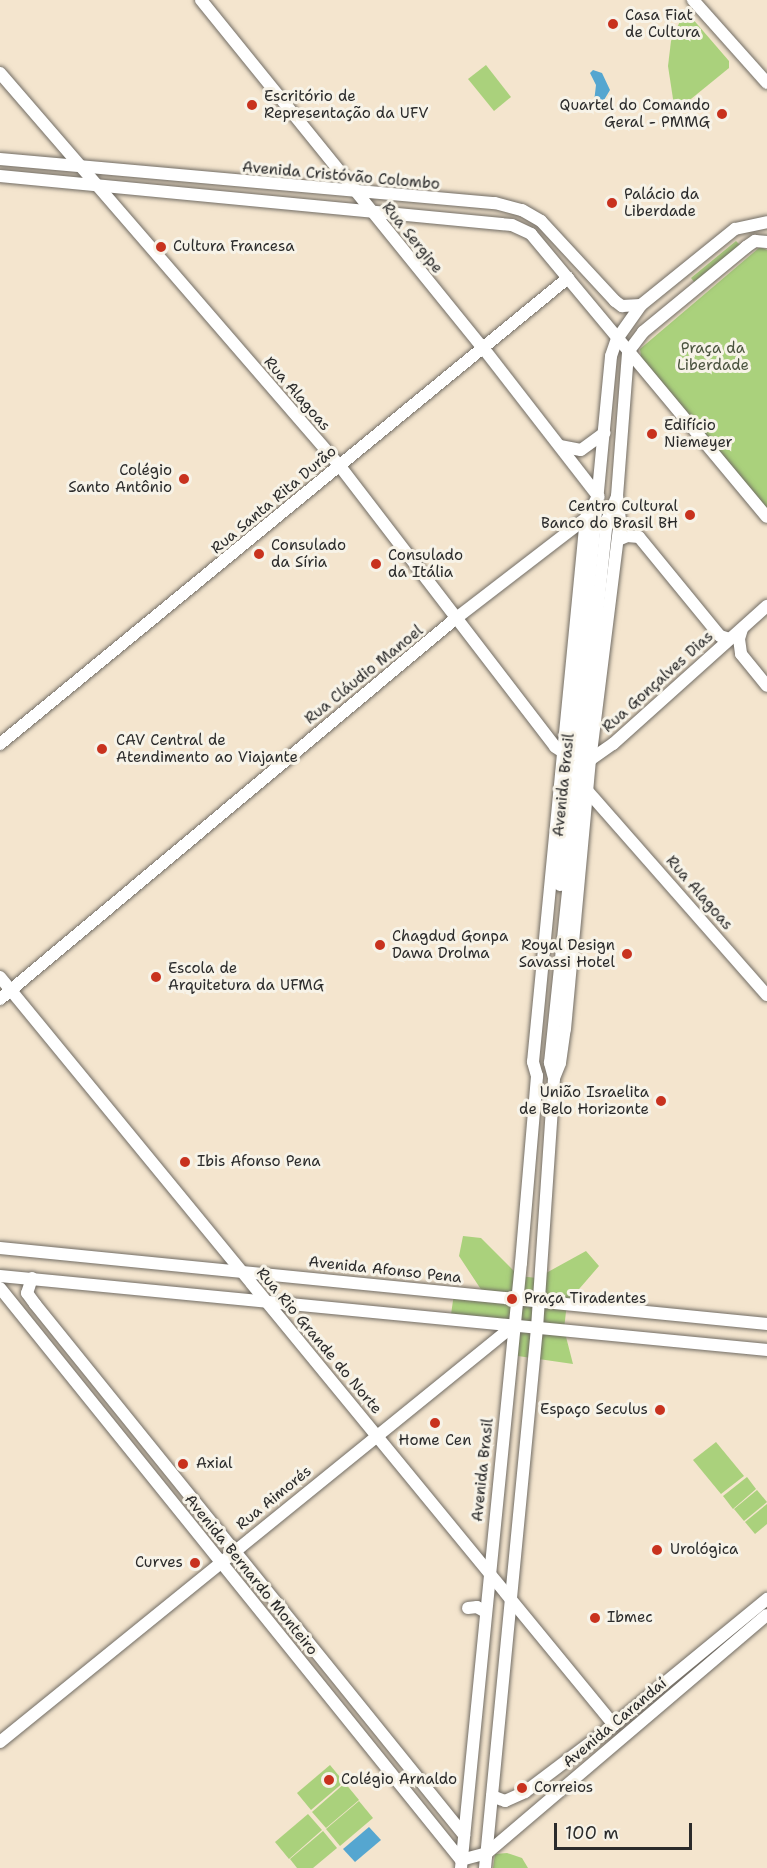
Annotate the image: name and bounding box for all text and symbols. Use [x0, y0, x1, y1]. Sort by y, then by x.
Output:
place label: Casa Fiat de Cultura [625, 6, 700, 41]
marker: Casa Fiat de Cultura [606, 17, 620, 31]
place label: Escritório de Representação da UFV [264, 87, 428, 122]
place label: Quartel do Comando Geral - PMMG [560, 96, 710, 131]
marker: Escritório de Representação da UFV [245, 98, 259, 112]
marker: Quartel do Comando Geral - PMMG [715, 107, 729, 121]
street label: Avenida Cristóvão Colombo [241, 158, 441, 194]
place label: Palácio da Liberdade [624, 185, 699, 220]
marker: Palácio da Liberdade [605, 196, 619, 210]
street label: Rua Sergipe [378, 199, 446, 277]
place label: Cultura Francesa [173, 238, 295, 256]
marker: Cultura Francesa [154, 240, 168, 254]
park label: Praça da Liberdade [677, 339, 749, 374]
street label: Rua Alagoas [260, 353, 334, 435]
place label: Edifício Niemeyer [664, 416, 733, 451]
marker: Edifício Niemeyer [645, 427, 659, 441]
street label: Rua Santa Rita Durão [208, 442, 340, 558]
place label: Colégio Santo Antônio [68, 461, 172, 496]
marker: Colégio Santo Antônio [177, 472, 191, 486]
place label: Centro Cultural Banco do Brasil BH [541, 497, 678, 532]
marker: Centro Cultural Banco do Brasil BH [683, 508, 697, 522]
place label: Consulado da Síria [271, 536, 346, 571]
place label: Consulado da Itália [388, 546, 463, 581]
marker: Consulado da Síria [252, 547, 266, 561]
marker: Consulado da Itália [369, 557, 383, 571]
street label: Rua Cláudio Manoel [301, 622, 427, 728]
street label: Rua Gonçalves Dias [599, 628, 717, 736]
place label: CAV Central de Atendimento ao Viajante [116, 731, 298, 766]
street label: Avenida Brasil [550, 732, 578, 838]
marker: CAV Central de Atendimento ao Viajante [93, 740, 111, 758]
street label: Rua Alagoas [662, 852, 736, 934]
place label: Chagdud Gonpa Dawa Drolma [392, 927, 508, 962]
place label: Royal Design Savassi Hotel [519, 936, 615, 971]
marker: Chagdud Gonpa Dawa Drolma [373, 938, 387, 952]
marker: Royal Design Savassi Hotel [620, 947, 634, 961]
place label: Escola de Arquitetura da UFMG [168, 959, 324, 994]
marker: Escola de Arquitetura da UFMG [149, 970, 163, 984]
place label: União Israelita de Belo Horizonte [519, 1083, 649, 1118]
marker: União Israelita de Belo Horizonte [654, 1094, 668, 1108]
place label: Ibis Afonso Pena [197, 1153, 321, 1171]
marker: Ibis Afonso Pena [178, 1155, 192, 1169]
street label: Avenida Afonso Pena [307, 1253, 463, 1287]
street label: Rua Rio Grande do Norte [253, 1264, 385, 1418]
place label: Praça Tiradentes [524, 1290, 646, 1308]
marker: Praça Tiradentes [505, 1292, 519, 1306]
place label: Espaço Seculus [540, 1401, 648, 1419]
marker: Espaço Seculus [653, 1403, 667, 1417]
marker: Home Cen [428, 1416, 442, 1430]
street label: Avenida Brasil [469, 1417, 497, 1523]
place label: Home Cen [399, 1432, 471, 1450]
marker: Axial [174, 1455, 192, 1473]
place label: Axial [196, 1455, 233, 1473]
street label: Rua Aimorés [233, 1462, 315, 1534]
street label: Avenida Bernardo Monteiro [181, 1491, 321, 1659]
marker: Urológica [648, 1541, 666, 1559]
place label: Urológica [670, 1541, 738, 1559]
place label: Curves [135, 1554, 183, 1572]
marker: Curves [188, 1556, 202, 1570]
place label: Ibmec [607, 1609, 653, 1627]
marker: Ibmec [588, 1611, 602, 1625]
street label: Avenida Carandaí [560, 1674, 670, 1772]
place label: Colégio Arnaldo [341, 1771, 457, 1789]
marker: Colégio Arnaldo [322, 1773, 336, 1787]
place label: Correios [534, 1779, 593, 1797]
marker: Correios [515, 1781, 529, 1795]
scale bar [557, 1811, 695, 1849]
text: 100 m [565, 1821, 619, 1845]

